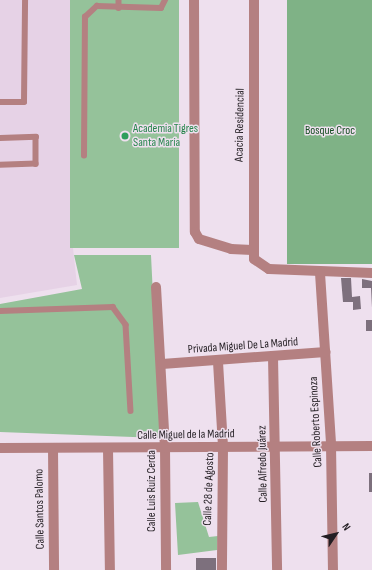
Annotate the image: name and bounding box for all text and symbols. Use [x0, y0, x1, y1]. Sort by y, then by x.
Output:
street label: Acacia Residencial [232, 88, 248, 162]
place label: Academia Tigres Santa María [133, 122, 198, 150]
park label: Bosque Croc [305, 124, 355, 138]
marker: Academia Tigres Santa María [120, 131, 130, 141]
street label: Privada Miguel De La Madrid [187, 335, 299, 357]
street label: Calle Roberto Espinoza [306, 376, 326, 468]
street label: Calle Alfredo Juárez [255, 425, 271, 503]
street label: Calle Miguel de la Madrid [137, 427, 235, 443]
street label: Calle Luis Ruíz Cerda [145, 450, 159, 532]
street label: Calle 28 de Agosto [201, 452, 217, 526]
street label: Calle Santos Palomo [32, 469, 48, 549]
north arrow [316, 514, 356, 554]
text: N [339, 521, 353, 533]

